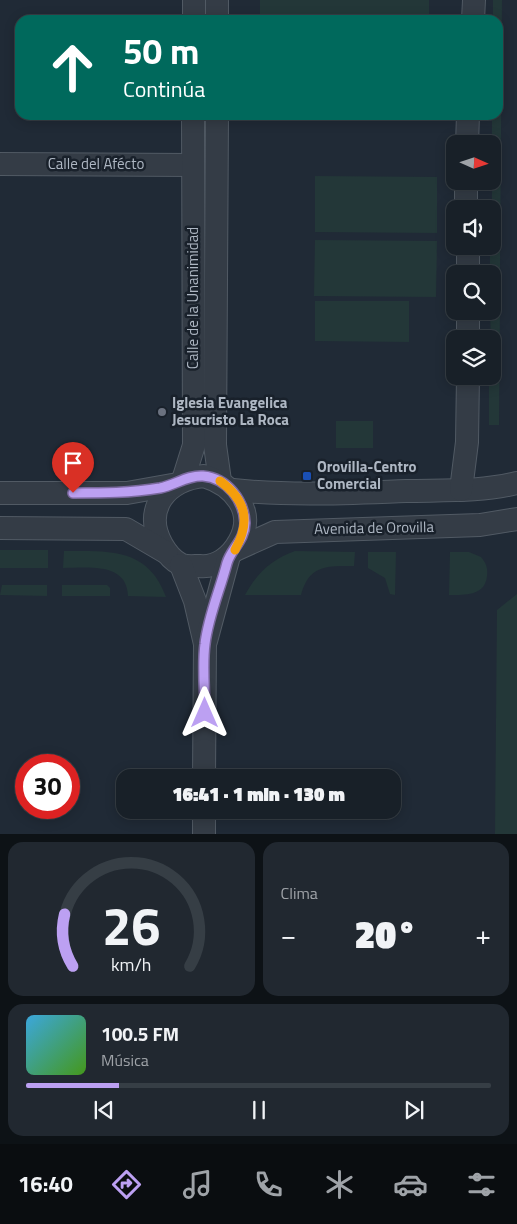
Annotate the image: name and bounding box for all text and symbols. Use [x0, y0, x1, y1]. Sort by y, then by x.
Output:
text: 50 m [123, 24, 199, 78]
icon: ahead [40, 35, 105, 100]
text: Continúa [123, 72, 205, 106]
north arrow [446, 135, 501, 190]
map controls [446, 135, 501, 385]
street label: Calle del Afécto [48, 152, 144, 175]
button: sound [446, 200, 501, 255]
street label: Calle de la Unanimidad [181, 227, 204, 369]
button: search [446, 265, 501, 320]
button: layers [446, 330, 501, 385]
place label: Iglesia Evangelica Jesucristo La Roca [172, 391, 289, 431]
marker: Iglesia Evangelica Jesucristo La Roca [156, 406, 168, 418]
pin [52, 442, 94, 493]
icon: arrive [59, 449, 87, 477]
place label: Orovilla-Centro Comercial [317, 455, 416, 495]
marker: Orovilla-Centro Comercial [301, 470, 313, 482]
street label: Avenida de Orovilla [314, 515, 435, 540]
position arrow [178, 686, 230, 738]
speed limit sign: 30 [15, 754, 80, 819]
text: 16:41 · 1 min · 130 m [172, 779, 345, 808]
text: Clima [281, 881, 318, 905]
text: 26 [102, 886, 160, 965]
text: 20° [354, 905, 417, 963]
text: − [281, 913, 296, 956]
text: + [475, 913, 491, 956]
text: km/h [111, 951, 151, 978]
text: 100.5 FM [101, 1019, 179, 1048]
text: Música [101, 1048, 149, 1072]
icon: previous [90, 1096, 118, 1124]
icon: pause [245, 1096, 273, 1124]
icon: next [400, 1096, 428, 1124]
text: 16:40 [18, 1167, 73, 1201]
icon: directions [109, 1167, 144, 1202]
icon: music [180, 1167, 215, 1202]
icon: phone [251, 1167, 286, 1202]
icon: climate [322, 1167, 357, 1202]
icon: car [393, 1167, 428, 1202]
icon: filters [464, 1167, 499, 1202]

